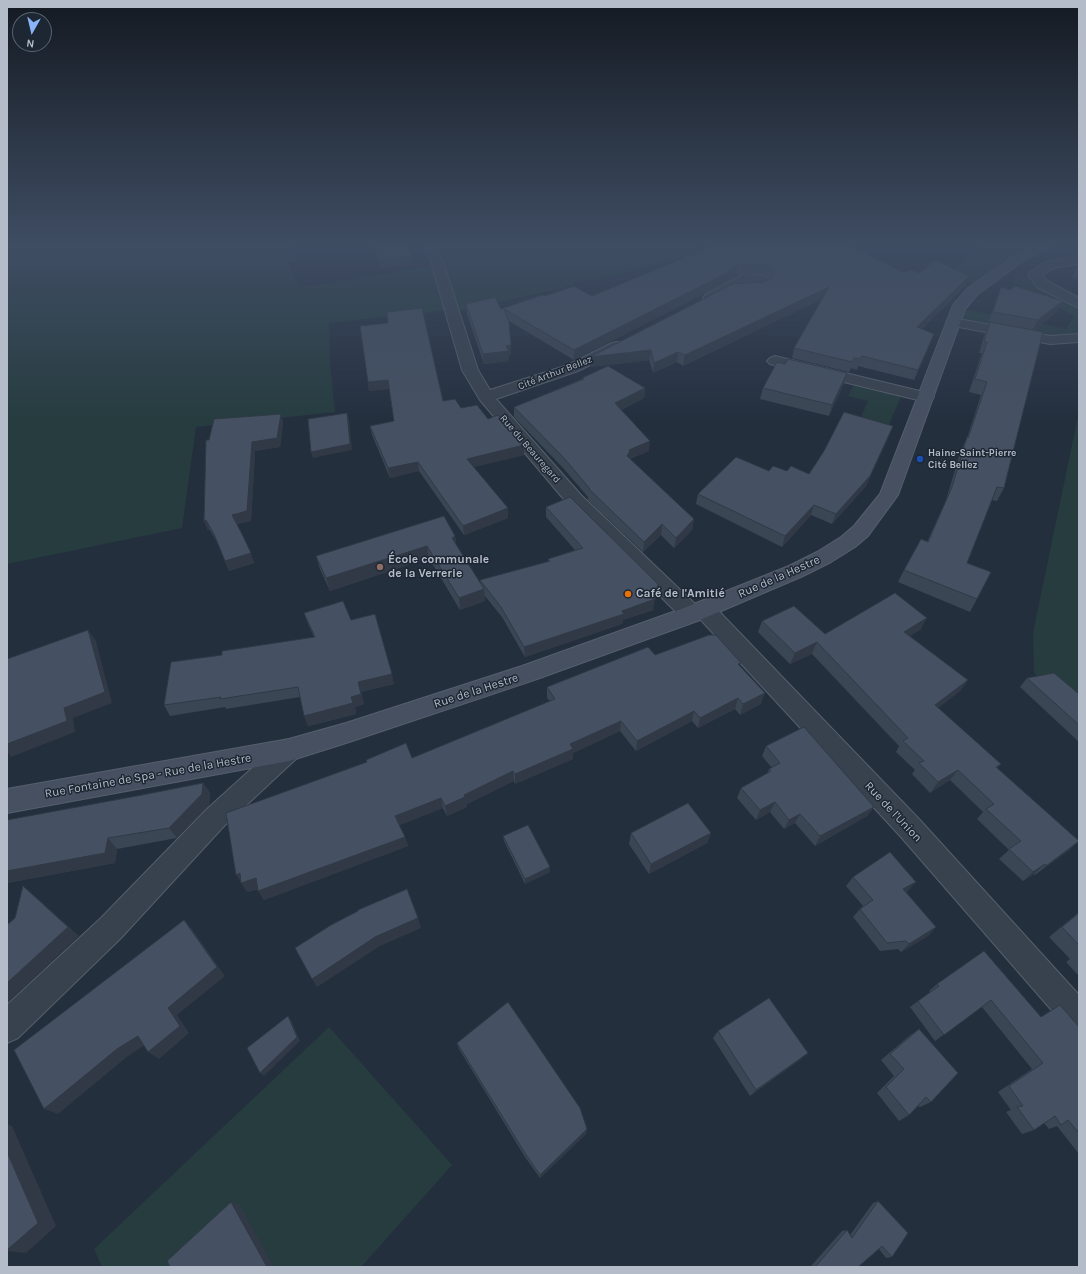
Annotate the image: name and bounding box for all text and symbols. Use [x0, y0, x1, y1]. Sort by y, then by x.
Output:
north arrow [12, 12, 52, 52]
text: N [26, 36, 35, 50]
street label: Cité Arthur Bellez [516, 353, 594, 393]
street label: Rue du Beauregard [497, 412, 563, 486]
place label: Haine-Saint-Pierre Cité Bellez [928, 447, 1016, 470]
marker: Haine-Saint-Pierre Cité Bellez [915, 454, 925, 464]
place label: École communale de la Verrerie [388, 553, 489, 581]
street label: Rue de la Hestre [736, 553, 822, 601]
marker: École communale de la Verrerie [375, 562, 385, 572]
place label: Café de l'Amitié [636, 587, 725, 601]
marker: Café de l'Amitié [623, 589, 633, 599]
street label: Rue de la Hestre [432, 671, 520, 711]
street label: Rue Fontaine de Spa - Rue de la Hestre [44, 751, 252, 801]
street label: Rue de l'Union [861, 779, 925, 845]

